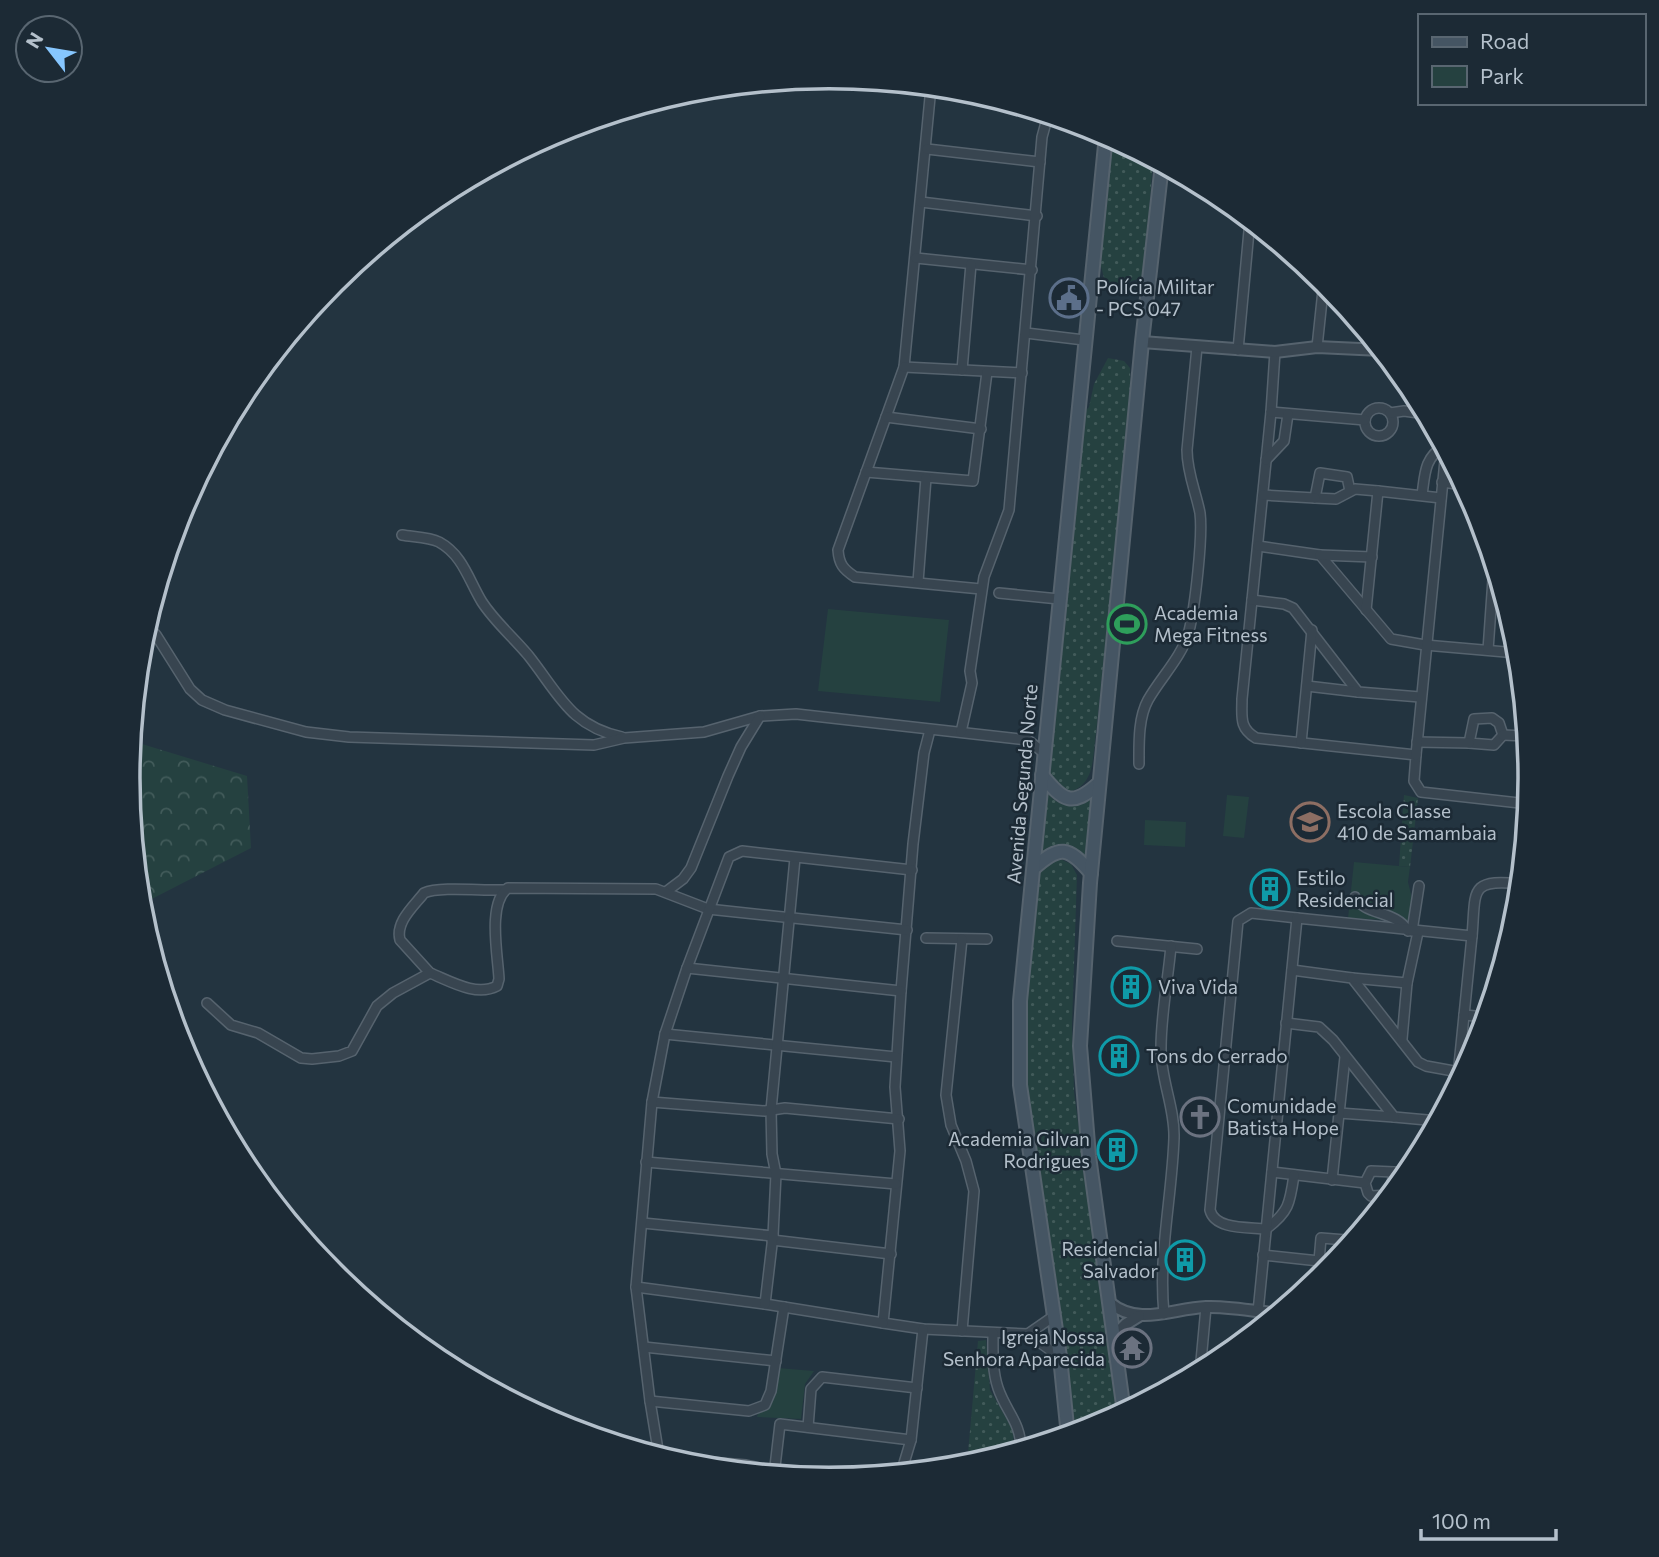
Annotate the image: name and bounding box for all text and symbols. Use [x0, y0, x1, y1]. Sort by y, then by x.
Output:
north arrow [14, 14, 84, 84]
legend [1418, 14, 1645, 105]
text: N [20, 28, 48, 52]
text: Road [1480, 28, 1529, 53]
text: Park [1480, 63, 1524, 88]
place label: Polícia Militar - PCS 047 [1096, 275, 1215, 320]
public building icon: Polícia Militar - PCS 047 [1048, 277, 1090, 319]
place label: Academia Mega Fitness [1154, 601, 1268, 646]
sports icon: Academia Mega Fitness [1106, 603, 1148, 645]
street label: Avenida Segunda Norte [1001, 683, 1042, 885]
place label: Escola Classe 410 de Samambaia [1337, 799, 1497, 844]
school or university icon: Escola Classe 410 de Samambaia [1289, 801, 1331, 843]
place label: Estilo Residencial [1297, 866, 1394, 911]
building icon: Estilo Residencial [1249, 868, 1291, 910]
building icon: Viva Vida [1110, 966, 1152, 1008]
place label: Viva Vida [1158, 975, 1238, 998]
building icon: Tons do Cerrado [1098, 1035, 1140, 1077]
place label: Tons do Cerrado [1146, 1044, 1288, 1067]
place label: Comunidade Batista Hope [1227, 1094, 1339, 1139]
church icon: Comunidade Batista Hope [1179, 1096, 1221, 1138]
place label: Academia Gilvan Rodrigues [948, 1127, 1090, 1172]
building icon: Academia Gilvan Rodrigues [1096, 1129, 1138, 1171]
place label: Residencial Salvador [1061, 1237, 1158, 1282]
building icon: Residencial Salvador [1164, 1239, 1206, 1281]
place label: Igreja Nossa Senhora Aparecida [943, 1325, 1105, 1370]
temple icon: Igreja Nossa Senhora Aparecida [1111, 1327, 1153, 1369]
scale bar [1421, 1498, 1556, 1542]
text: 100 m [1432, 1508, 1491, 1533]

